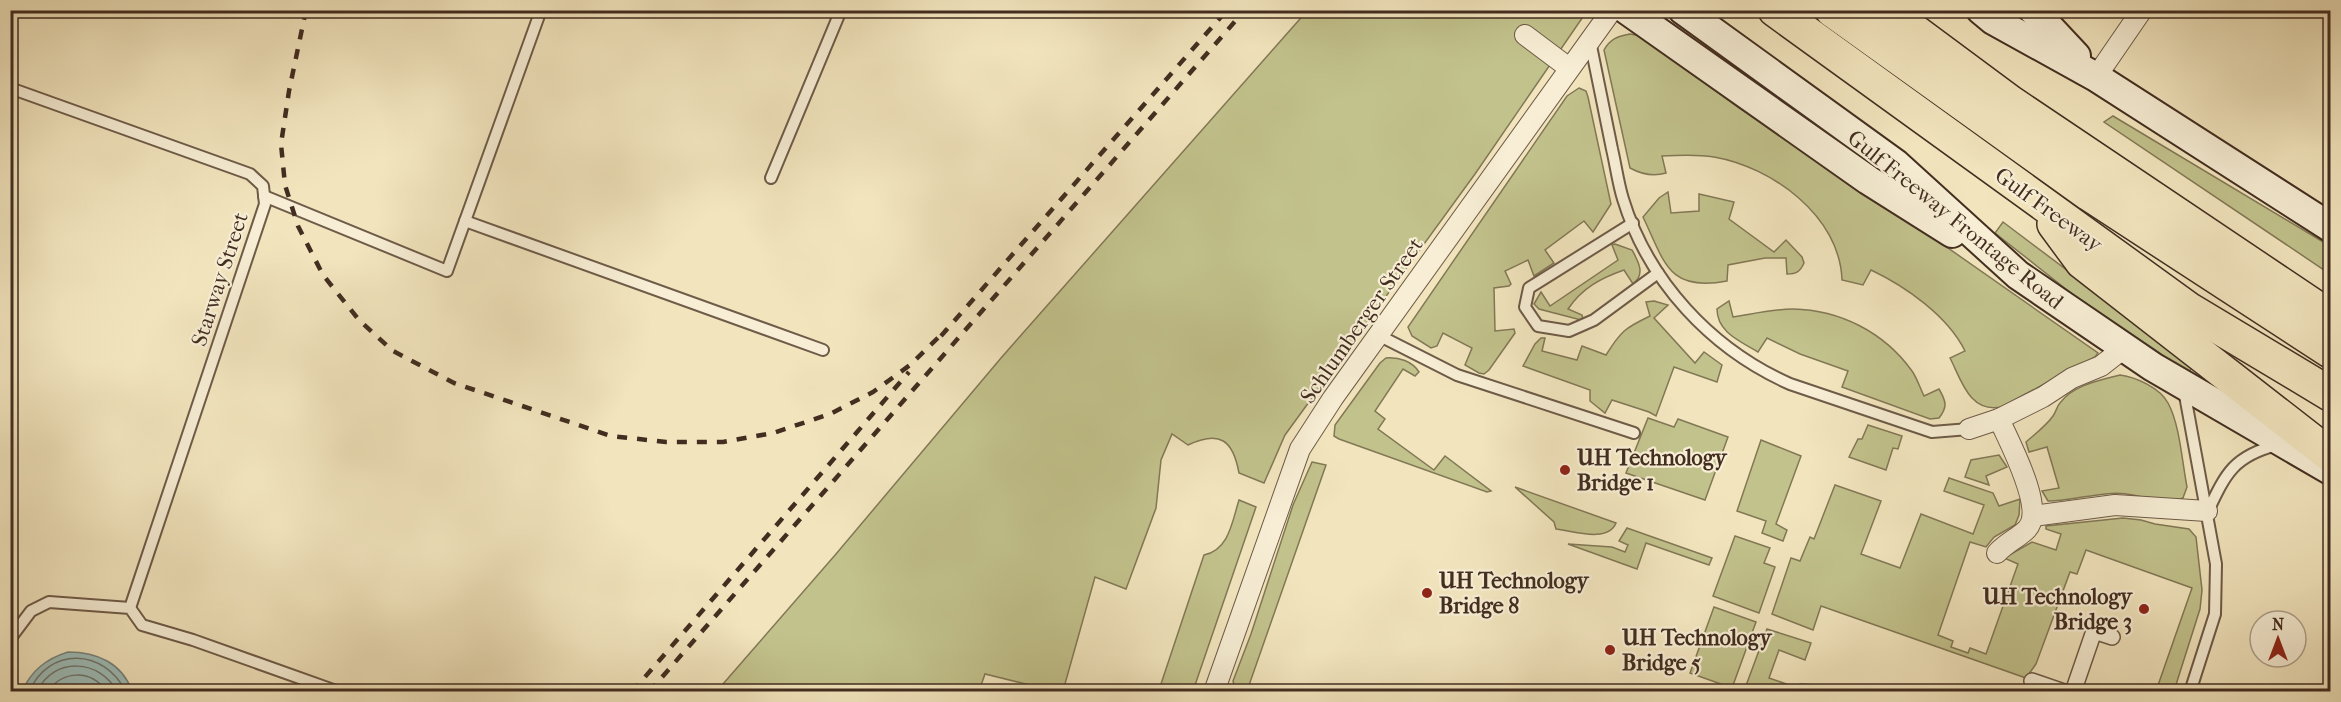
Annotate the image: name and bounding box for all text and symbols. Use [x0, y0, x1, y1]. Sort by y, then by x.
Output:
street label: Gulf Freeway Frontage Road [1842, 125, 2069, 315]
street label: Gulf Freeway [1990, 162, 2108, 258]
street label: Starway Street [186, 209, 254, 350]
street label: Schlumberger Street [1295, 233, 1429, 408]
place label: UH Technology Bridge 1 [1576, 445, 1728, 496]
marker: UH Technology Bridge 1 [1558, 463, 1572, 477]
place label: UH Technology Bridge 8 [1438, 568, 1590, 619]
place label: UH Technology Bridge 3 [1982, 584, 2133, 635]
marker: UH Technology Bridge 8 [1420, 586, 1434, 600]
marker: UH Technology Bridge 3 [2137, 602, 2151, 616]
north arrow [2248, 609, 2308, 669]
text: N [2272, 615, 2285, 634]
place label: UH Technology Bridge 5 [1621, 625, 1773, 676]
marker: UH Technology Bridge 5 [1603, 643, 1617, 657]

